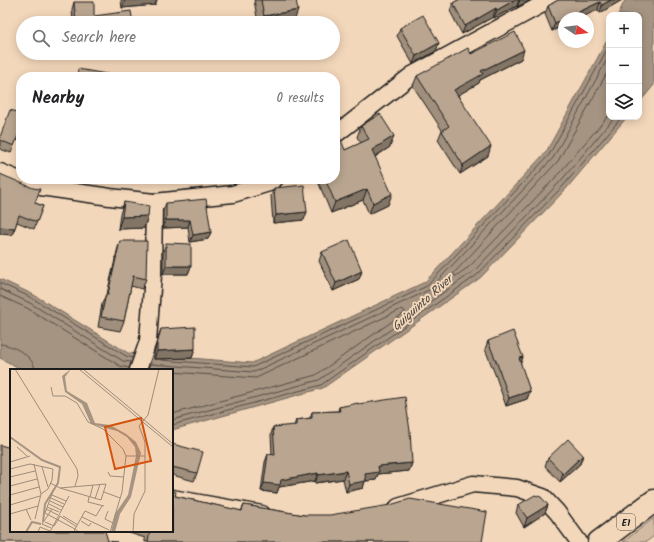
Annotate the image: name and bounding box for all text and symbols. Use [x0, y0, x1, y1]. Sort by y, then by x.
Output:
north arrow [558, 12, 594, 48]
map controls [606, 12, 642, 120]
button: + [606, 12, 642, 48]
search box [16, 16, 340, 60]
text: Search here [62, 26, 136, 50]
icon: search [30, 27, 52, 49]
button: − [606, 48, 642, 84]
button: layers [606, 84, 642, 120]
text: Nearby [32, 85, 84, 112]
text: 0 results [277, 88, 324, 109]
water label: Guiguinto River [388, 269, 459, 336]
inset map [10, 369, 173, 532]
road number: E1 [617, 514, 635, 530]

